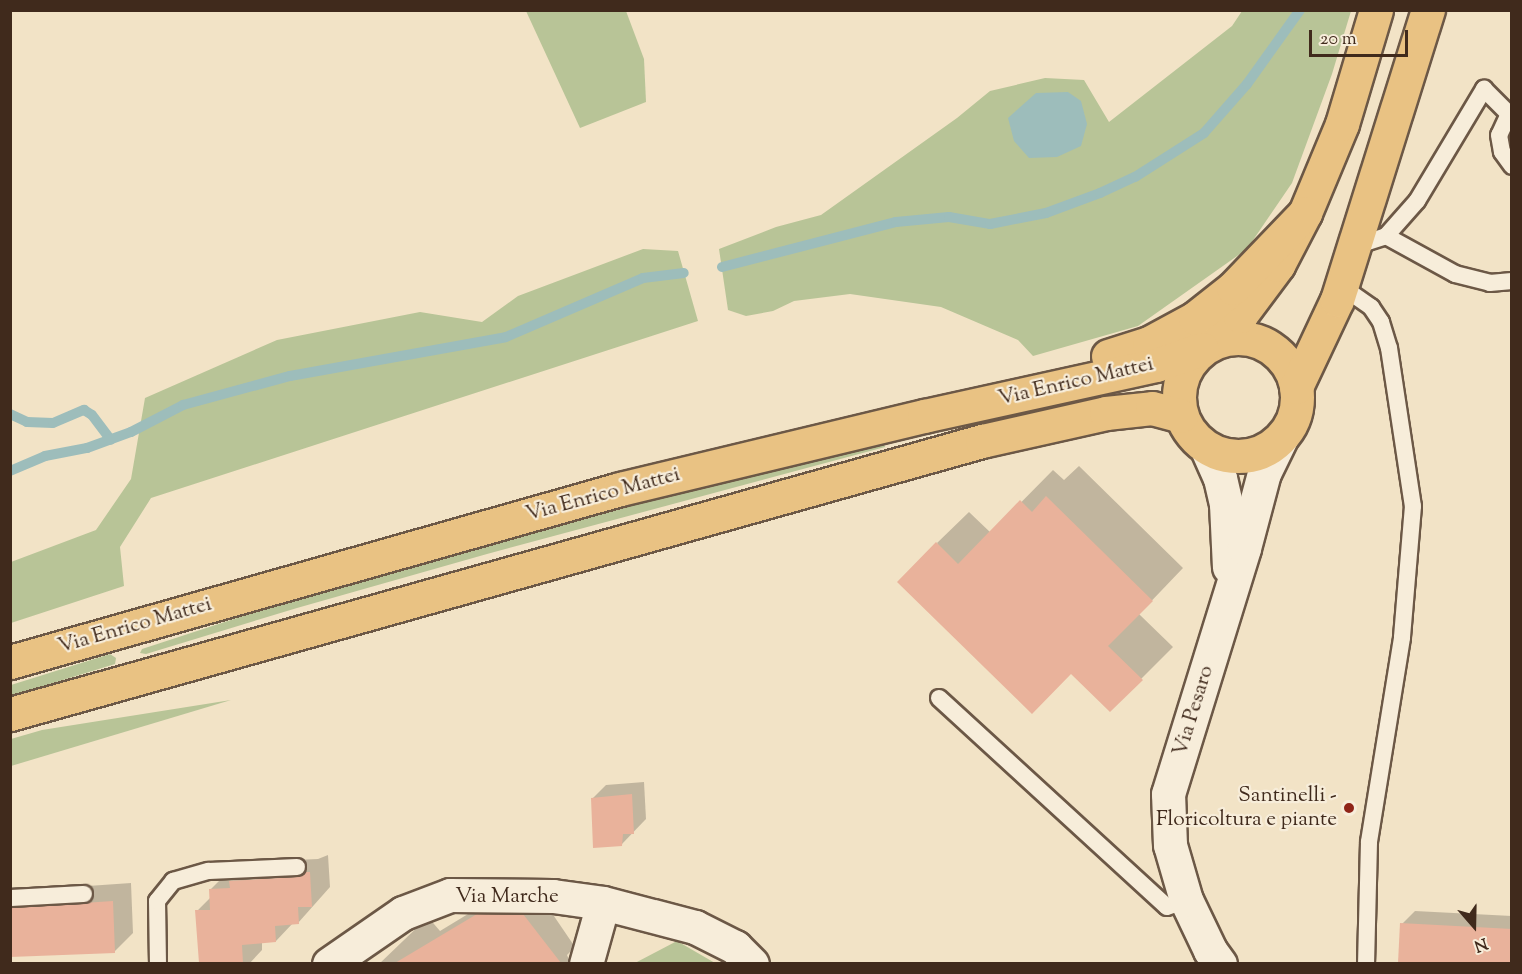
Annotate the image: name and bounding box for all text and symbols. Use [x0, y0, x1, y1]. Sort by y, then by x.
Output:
scale bar [1312, 18, 1411, 56]
text: 20 m [1320, 27, 1357, 53]
street label: Via Enrico Mattei [996, 352, 1156, 412]
street label: Via Enrico Mattei [523, 462, 683, 528]
street label: Via Enrico Mattei [55, 592, 215, 660]
street label: Via Pesaro [1168, 663, 1220, 759]
place label: Santinelli - Floricoltura e piante [1156, 783, 1337, 833]
marker: Santinelli - Floricoltura e piante [1342, 801, 1356, 815]
street label: Via Marche [455, 884, 559, 910]
north arrow [1444, 896, 1504, 956]
text: N [1470, 930, 1490, 956]

